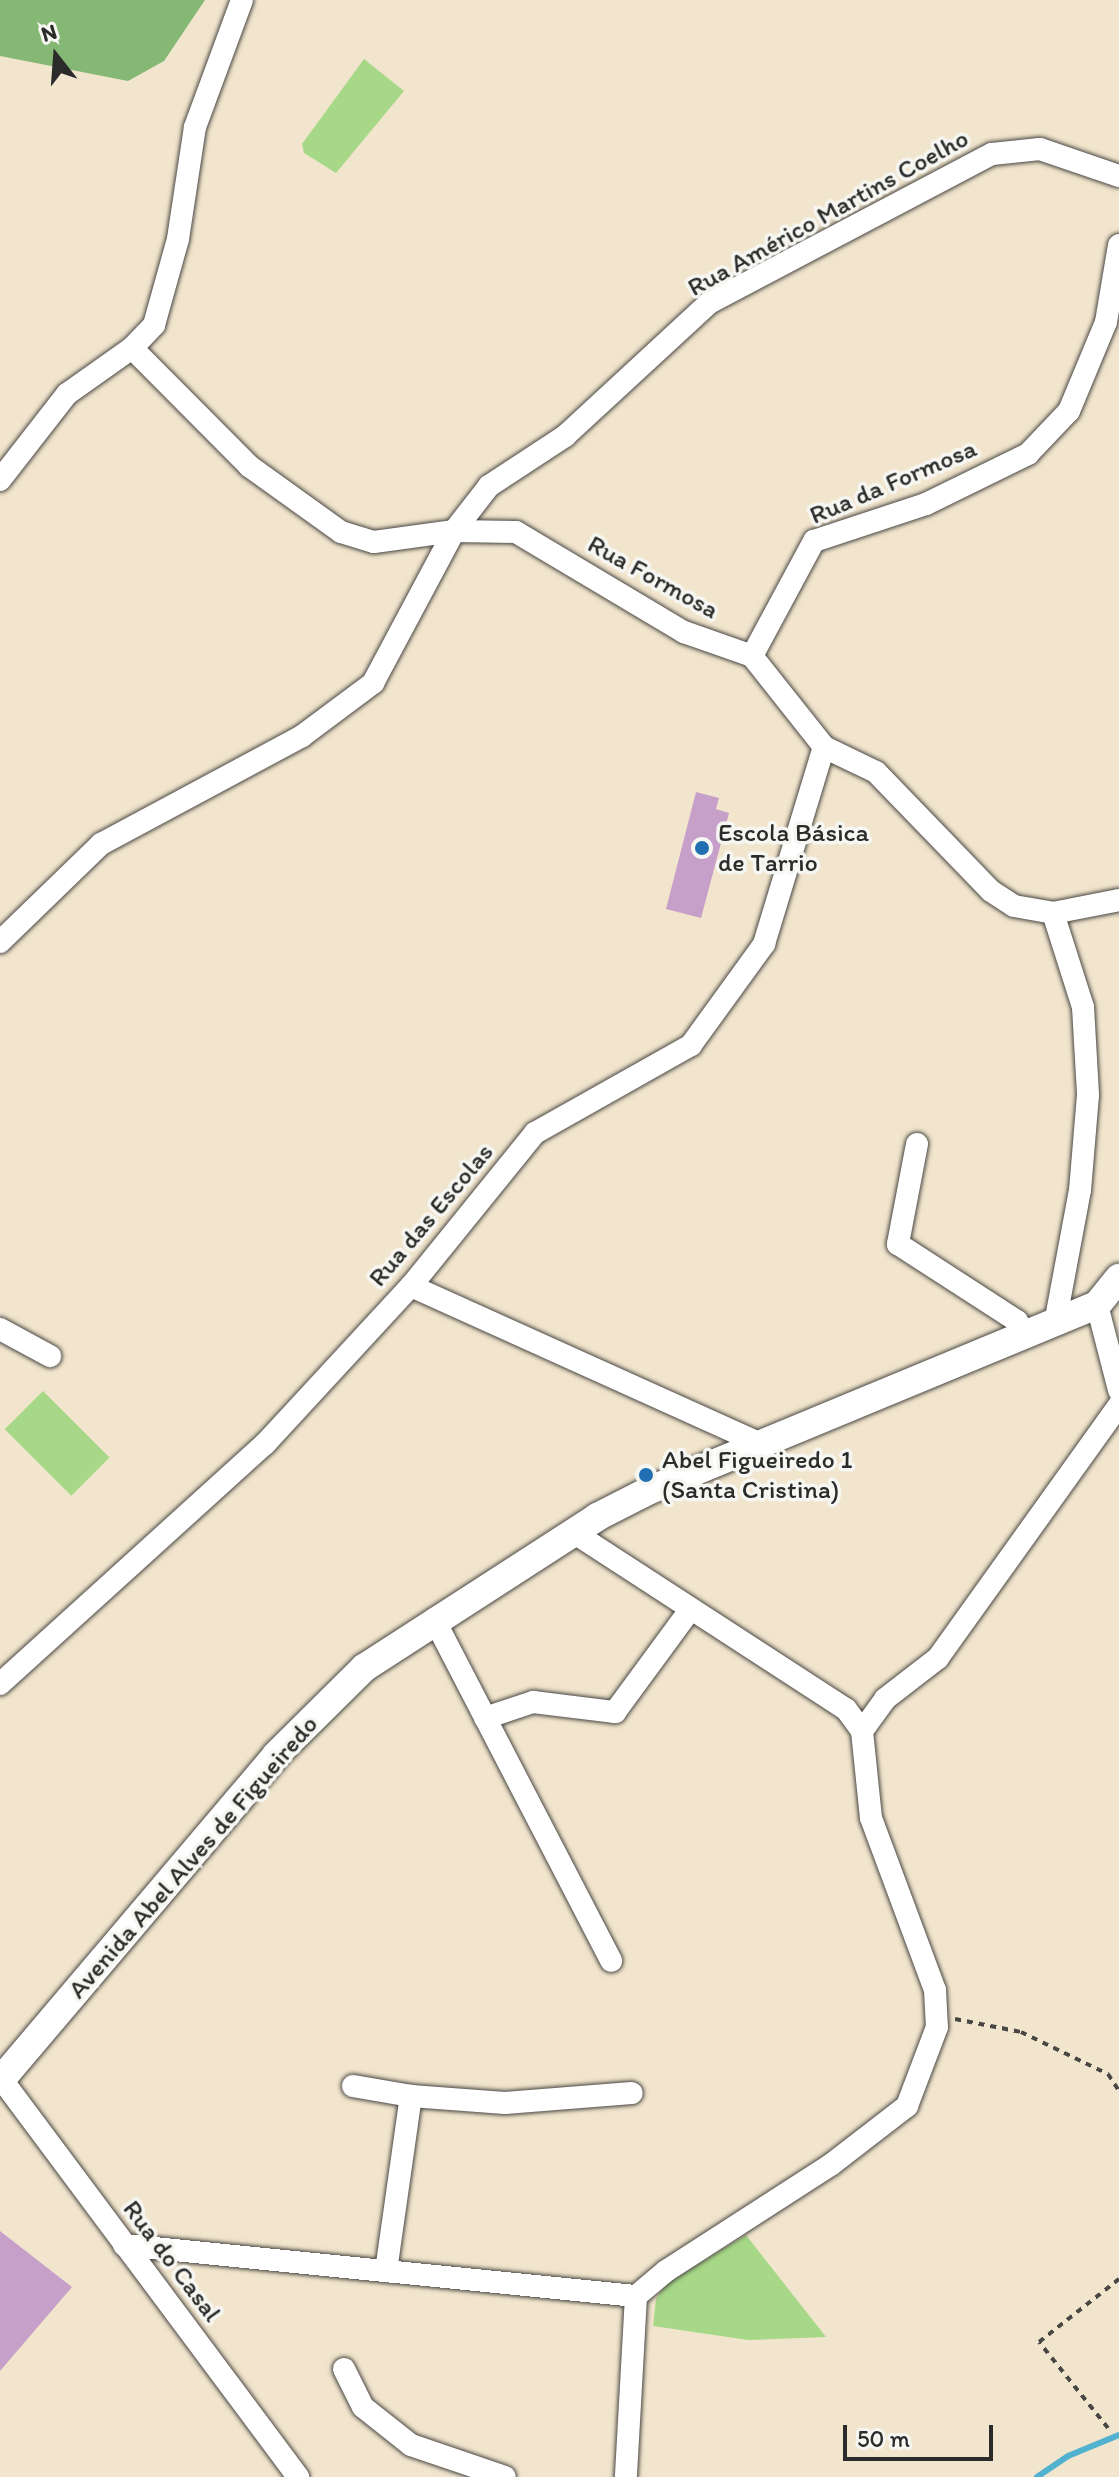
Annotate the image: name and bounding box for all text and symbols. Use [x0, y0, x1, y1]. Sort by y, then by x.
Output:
north arrow [16, 16, 96, 96]
text: N [38, 17, 60, 48]
street label: Rua Américo Martins Coelho [682, 123, 974, 303]
street label: Rua da Formosa [805, 433, 981, 531]
street label: Rua Formosa [582, 528, 724, 626]
place label: Escola Básica de Tarrio [718, 817, 868, 878]
marker: Escola Básica de Tarrio [693, 839, 711, 857]
street label: Rua das Escolas [362, 1137, 500, 1293]
place label: Abel Figueiredo 1 (Santa Cristina) [662, 1444, 852, 1506]
marker: Abel Figueiredo 1 (Santa Cristina) [637, 1466, 655, 1484]
street label: Avenida Abel Alves de Figueiredo [61, 1709, 325, 2005]
street label: Rua do Casal [116, 2194, 228, 2328]
scale bar [847, 2409, 997, 2459]
text: 50 m [857, 2424, 910, 2453]

